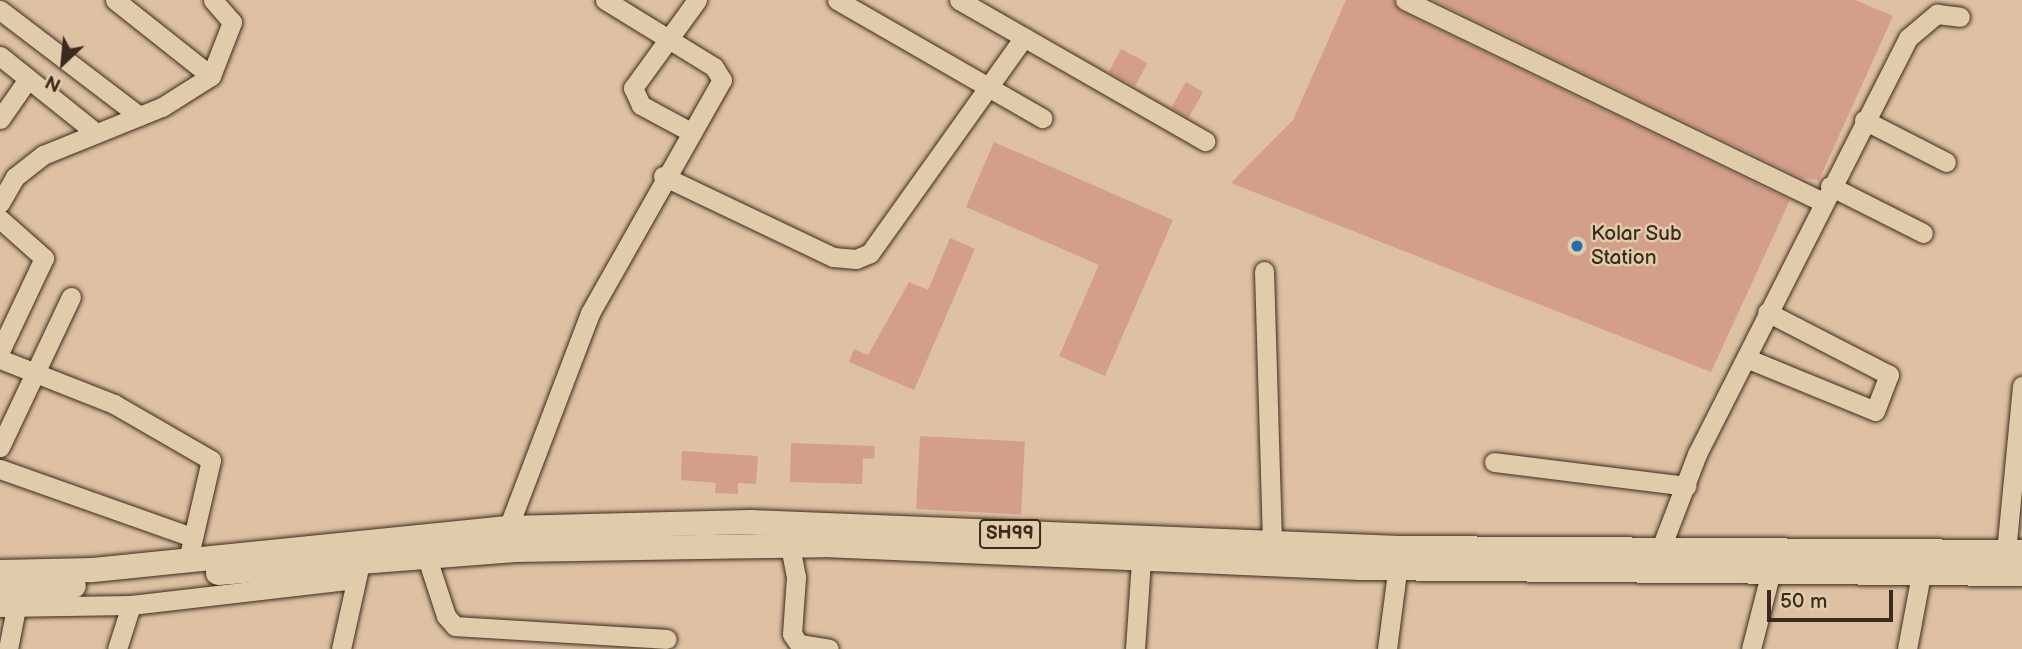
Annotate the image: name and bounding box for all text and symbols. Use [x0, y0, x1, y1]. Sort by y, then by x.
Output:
north arrow [28, 28, 98, 98]
text: N [42, 69, 65, 96]
place label: Kolar Sub Station [1591, 221, 1682, 271]
marker: Kolar Sub Station [1569, 238, 1585, 254]
road number: SH99 [978, 519, 1042, 550]
scale bar [1770, 576, 1896, 620]
text: 50 m [1780, 589, 1827, 614]

